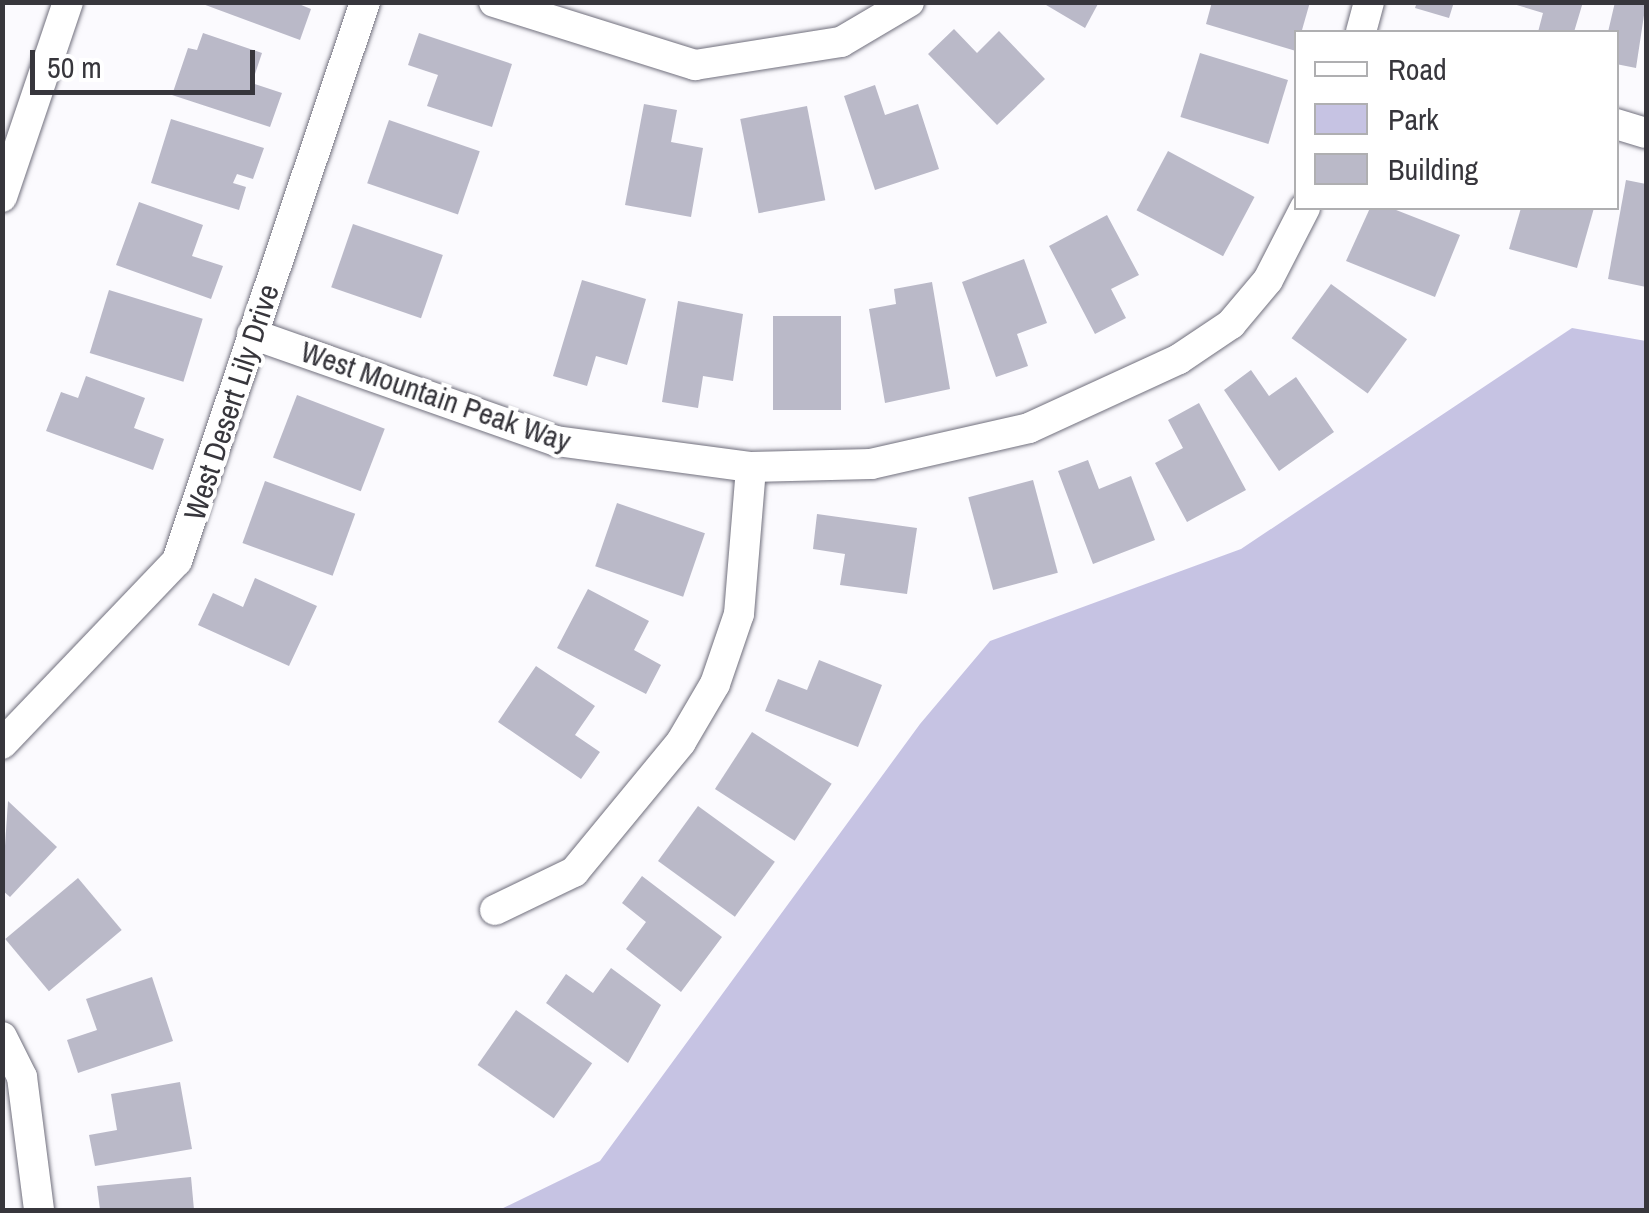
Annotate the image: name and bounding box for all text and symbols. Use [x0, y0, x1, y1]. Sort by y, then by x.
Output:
scale bar [35, 30, 260, 92]
legend [1294, 30, 1619, 210]
text: 50 m [47, 47, 102, 87]
text: Road [1388, 49, 1447, 89]
text: Park [1388, 99, 1439, 139]
text: Building [1388, 149, 1478, 189]
street label: West Desert Lily Drive [176, 280, 286, 524]
street label: West Mountain Peak Way [296, 333, 576, 459]

